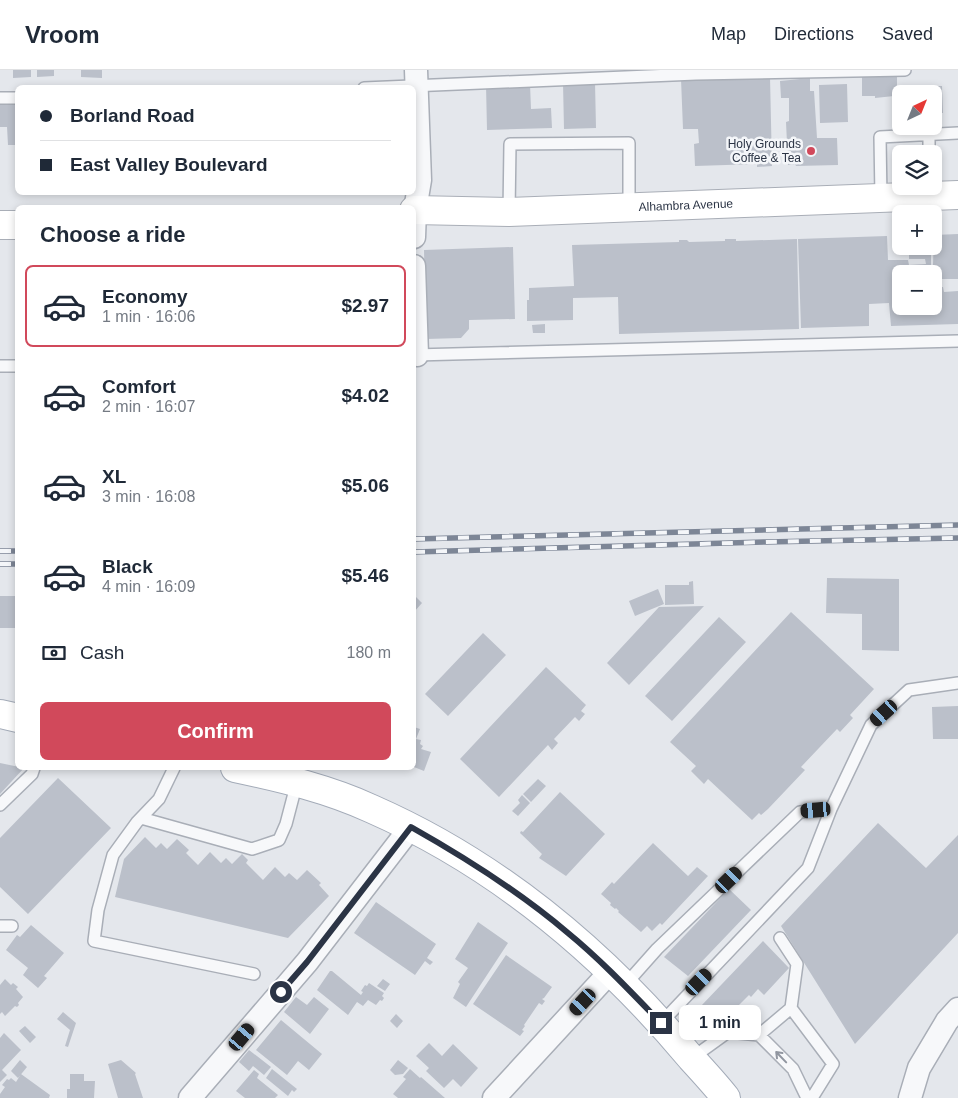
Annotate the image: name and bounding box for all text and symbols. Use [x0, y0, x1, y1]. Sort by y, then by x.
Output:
text: Vroom [25, 21, 100, 48]
text: Map [711, 24, 746, 44]
text: Directions [774, 24, 854, 44]
text: Saved [882, 24, 933, 44]
north arrow [892, 85, 942, 135]
map controls [892, 85, 942, 315]
text: Borland Road [70, 105, 195, 126]
place label: Holy Grounds Coffee & Tea [728, 137, 801, 165]
marker: Holy Grounds Coffee & Tea [805, 145, 817, 157]
button: layers [892, 145, 942, 195]
text: East Valley Boulevard [70, 154, 268, 175]
street label: Alhambra Avenue [638, 197, 734, 214]
button: + [892, 205, 942, 255]
text: Choose a ride [40, 222, 185, 247]
button: − [892, 265, 942, 315]
icon: car [42, 284, 87, 329]
text: Economy [102, 286, 188, 307]
text: $2.97 [341, 295, 389, 316]
text: 1 min · 16:06 [102, 308, 195, 325]
icon: car [42, 374, 87, 419]
text: Comfort [102, 376, 176, 397]
text: $4.02 [341, 385, 389, 406]
text: 2 min · 16:07 [102, 398, 195, 415]
icon: car [42, 464, 87, 509]
text: XL [102, 466, 126, 487]
text: $5.06 [341, 475, 389, 496]
text: 3 min · 16:08 [102, 488, 195, 505]
icon: car [42, 554, 87, 599]
text: Black [102, 556, 153, 577]
text: $5.46 [341, 565, 389, 586]
text: 4 min · 16:09 [102, 578, 195, 595]
icon: cash [40, 639, 68, 667]
text: Cash [80, 642, 124, 663]
text: 180 m [347, 644, 391, 661]
car [867, 697, 900, 729]
button: Confirm [40, 702, 391, 760]
car [800, 801, 831, 819]
car [712, 864, 745, 896]
car [683, 966, 714, 998]
route start [270, 981, 292, 1003]
car [567, 986, 598, 1018]
callout: 1 min [678, 1006, 761, 1040]
route end [650, 1012, 672, 1034]
text: 1 min [699, 1014, 741, 1031]
car [226, 1021, 257, 1053]
one-way arrow [775, 1051, 787, 1064]

